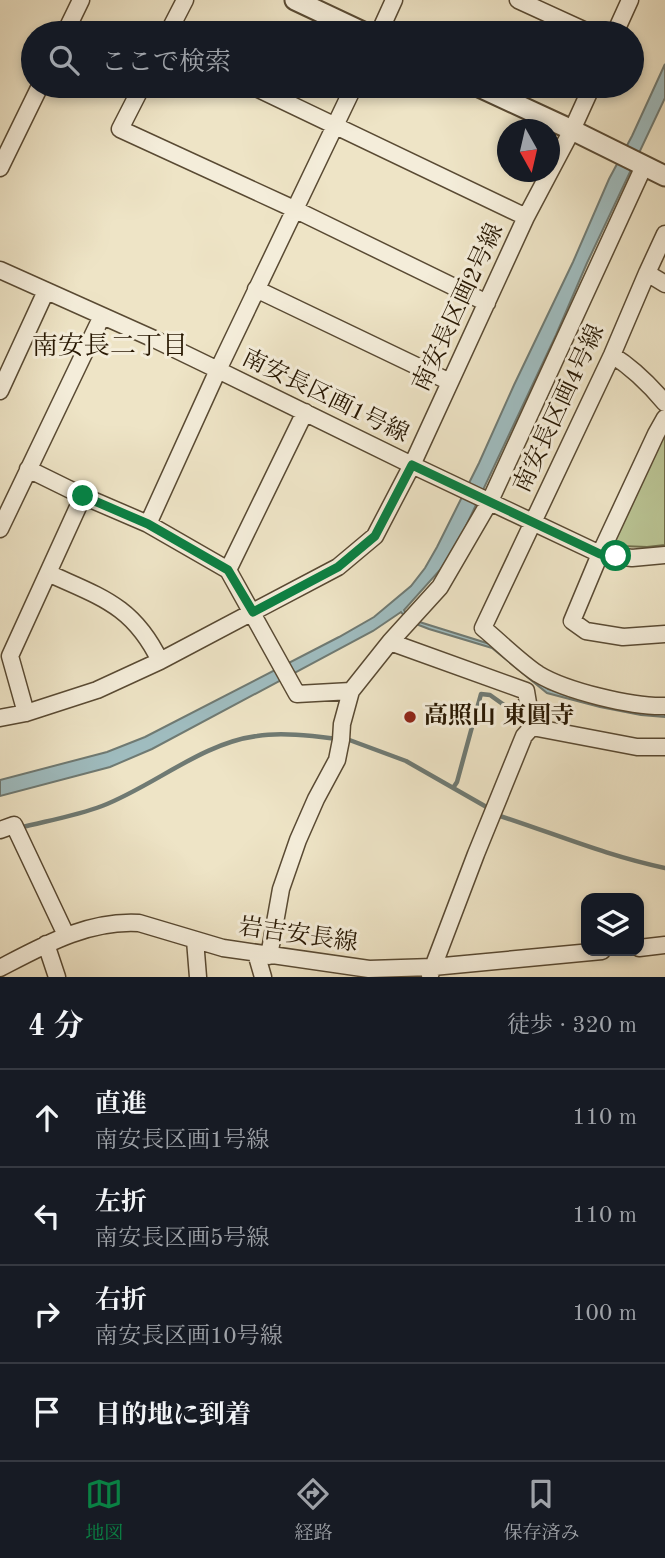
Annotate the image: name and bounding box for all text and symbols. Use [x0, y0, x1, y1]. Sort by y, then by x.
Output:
search box [21, 21, 644, 98]
icon: search [45, 41, 83, 79]
text: ここで検索 [101, 50, 231, 76]
north arrow [497, 119, 560, 182]
street label: 南安長区画2号線 [407, 219, 508, 396]
street label: 南安長区画4号線 [508, 320, 609, 497]
district label: 南安長二丁目 [32, 332, 188, 360]
street label: 南安長区画1号線 [238, 344, 413, 448]
route end [67, 480, 98, 511]
route start [600, 540, 631, 571]
place label: 高照山 東圓寺 [424, 702, 575, 729]
marker: 高照山 東圓寺 [402, 709, 418, 725]
map controls [581, 893, 644, 956]
button: layers [581, 893, 644, 956]
street label: 岩吉安長線 [237, 913, 360, 956]
text: 4 分 [28, 1012, 84, 1042]
text: 徒歩 · 320 m [507, 1014, 637, 1037]
text: 直進 [95, 1092, 147, 1118]
icon: ahead [28, 1099, 66, 1137]
text: 110 m [572, 1106, 637, 1129]
text: 南安長区画1号線 [95, 1129, 269, 1152]
text: 左折 [95, 1190, 147, 1216]
icon: left [28, 1197, 66, 1235]
text: 110 m [572, 1204, 637, 1227]
text: 南安長区画5号線 [95, 1227, 269, 1250]
text: 右折 [95, 1288, 147, 1314]
icon: right [28, 1295, 66, 1333]
text: 100 m [572, 1302, 637, 1325]
text: 南安長区画10号線 [95, 1325, 283, 1348]
icon: arrive [28, 1393, 66, 1431]
text: 目的地に到着 [95, 1403, 251, 1429]
tab: 地図 [85, 1475, 124, 1546]
tab: 経路 [294, 1475, 333, 1546]
tab: 保存済み [503, 1475, 580, 1546]

